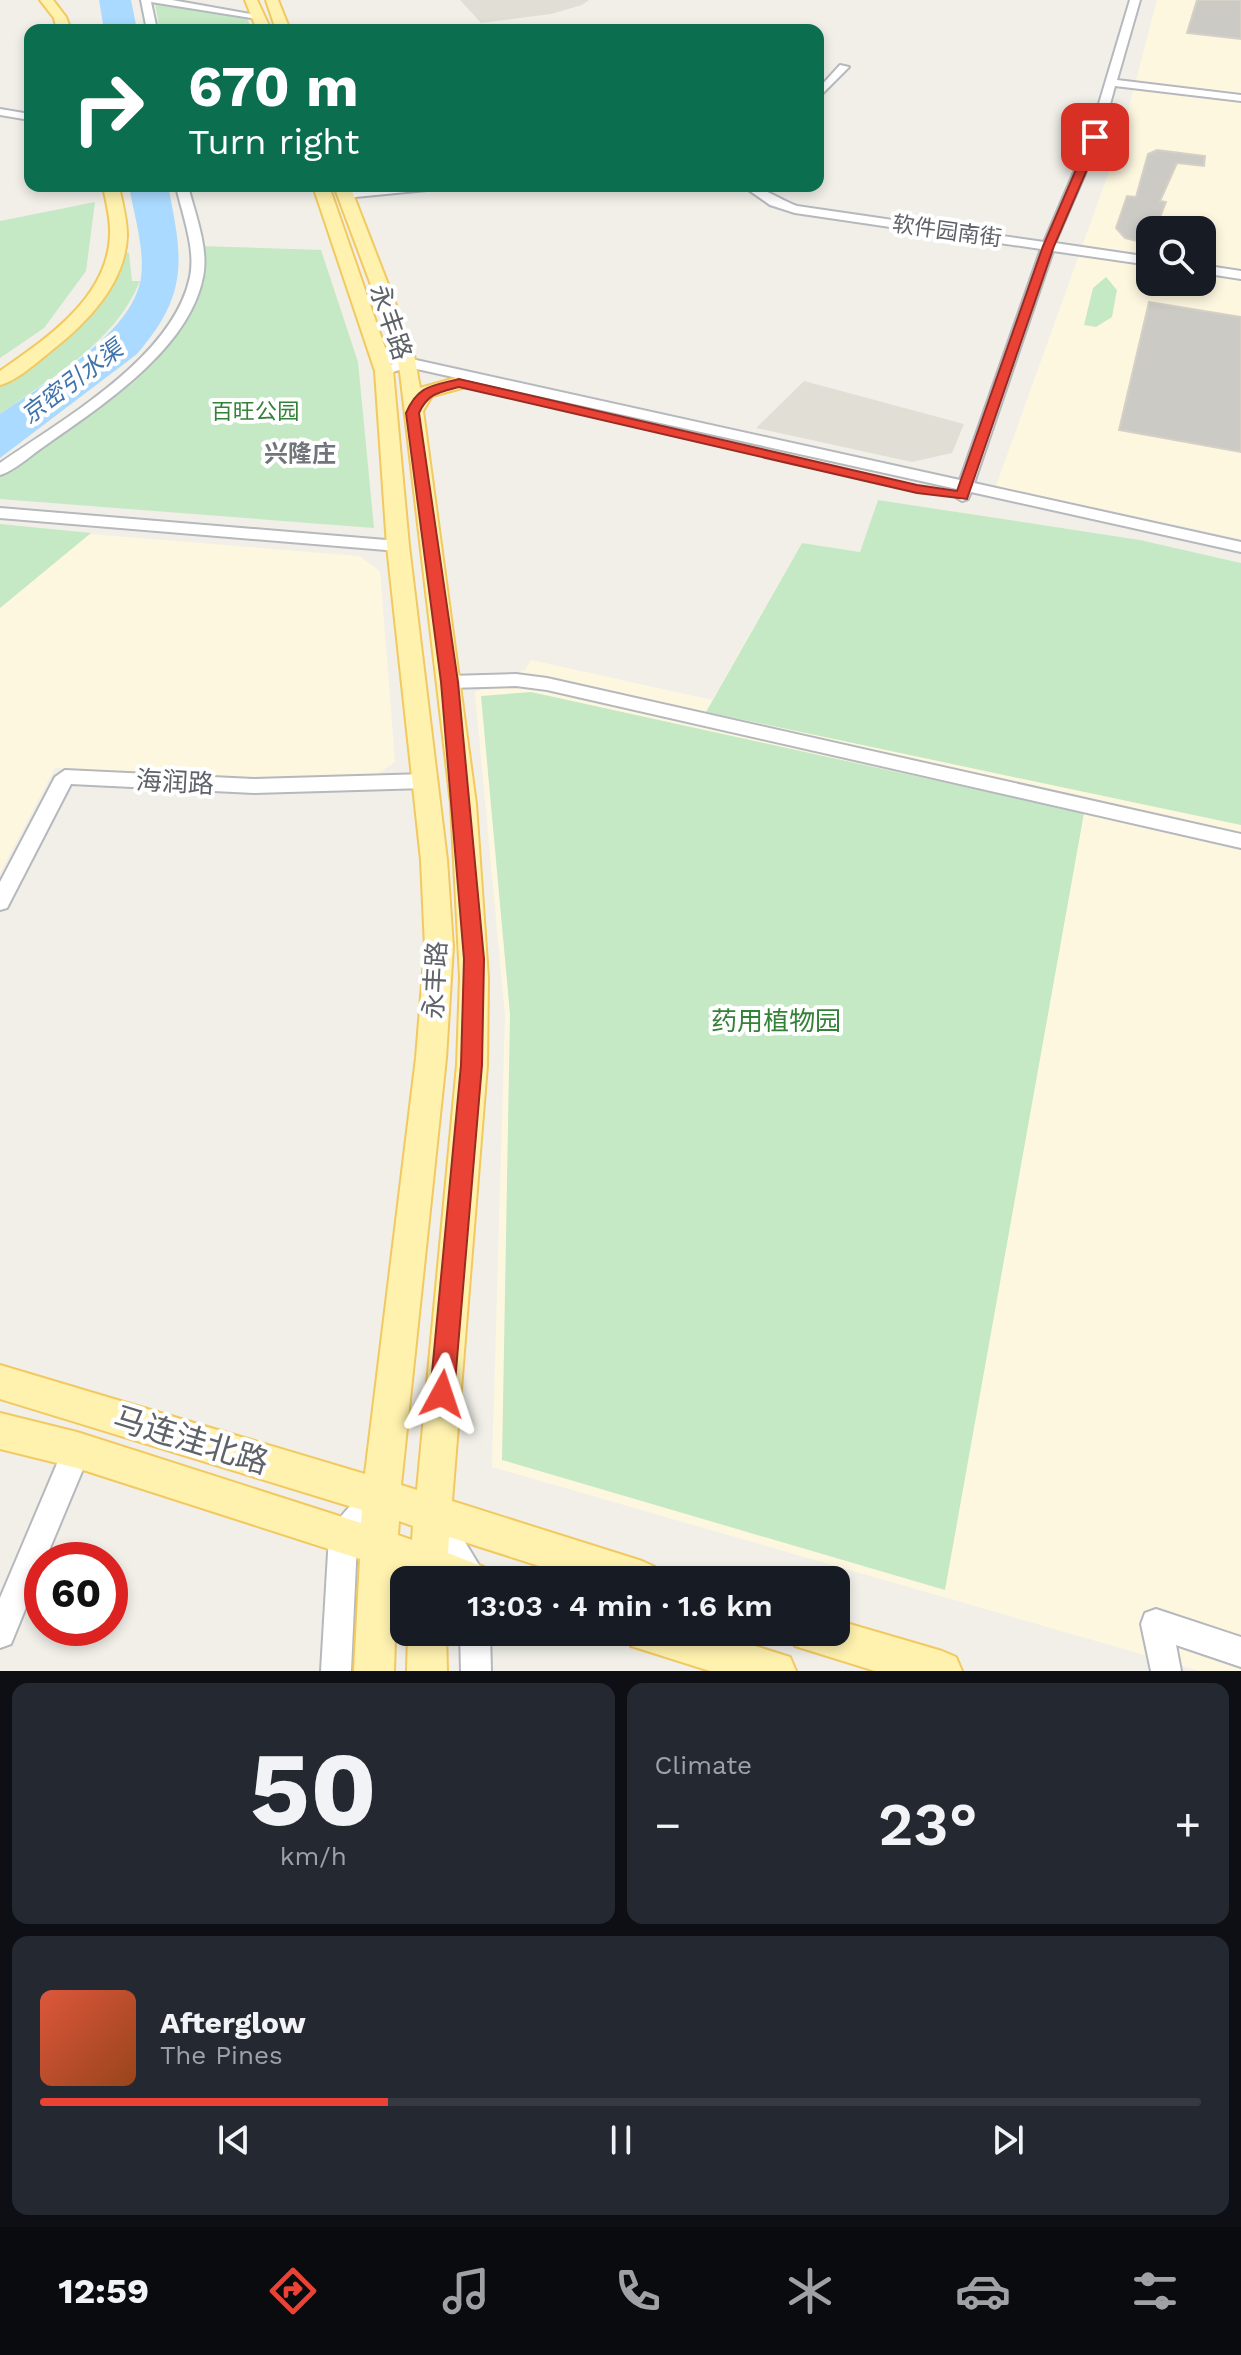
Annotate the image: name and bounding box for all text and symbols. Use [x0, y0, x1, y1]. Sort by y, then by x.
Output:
text: 670 m [188, 54, 359, 120]
icon: right [56, 56, 160, 160]
pin [1061, 103, 1129, 171]
icon: arrive [1073, 115, 1117, 159]
text: Turn right [188, 121, 359, 163]
street label: 软件园南街 [891, 211, 1003, 251]
map controls [1136, 216, 1216, 296]
button: search [1136, 216, 1216, 296]
street label: 永丰路 [364, 280, 418, 364]
water label: 京密引水渠 [16, 333, 131, 429]
park label: 百旺公园 [211, 399, 299, 424]
district label: 兴隆庄 [264, 440, 336, 468]
street label: 海润路 [135, 765, 215, 799]
street label: 永丰路 [418, 940, 452, 1020]
park label: 药用植物园 [711, 1006, 841, 1036]
position arrow [400, 1352, 484, 1436]
street label: 马连洼北路 [109, 1398, 273, 1482]
speed limit sign: 60 [24, 1542, 128, 1646]
text: 13:03 · 4 min · 1.6 km [467, 1588, 773, 1623]
text: 50 [249, 1728, 377, 1850]
text: Climate [655, 1750, 752, 1780]
text: 23° [878, 1789, 978, 1860]
text: − [655, 1799, 681, 1851]
text: + [1174, 1799, 1201, 1851]
text: km/h [280, 1841, 347, 1871]
text: Afterglow [160, 2005, 306, 2040]
text: The Pines [160, 2040, 283, 2070]
icon: previous [212, 2118, 256, 2162]
icon: pause [599, 2118, 643, 2162]
icon: next [986, 2118, 1030, 2162]
icon: directions [265, 2263, 321, 2319]
icon: music [438, 2263, 494, 2319]
icon: phone [610, 2263, 666, 2319]
icon: climate [782, 2263, 838, 2319]
icon: car [955, 2263, 1011, 2319]
icon: filters [1127, 2263, 1183, 2319]
text: 12:59 [58, 2270, 149, 2312]

